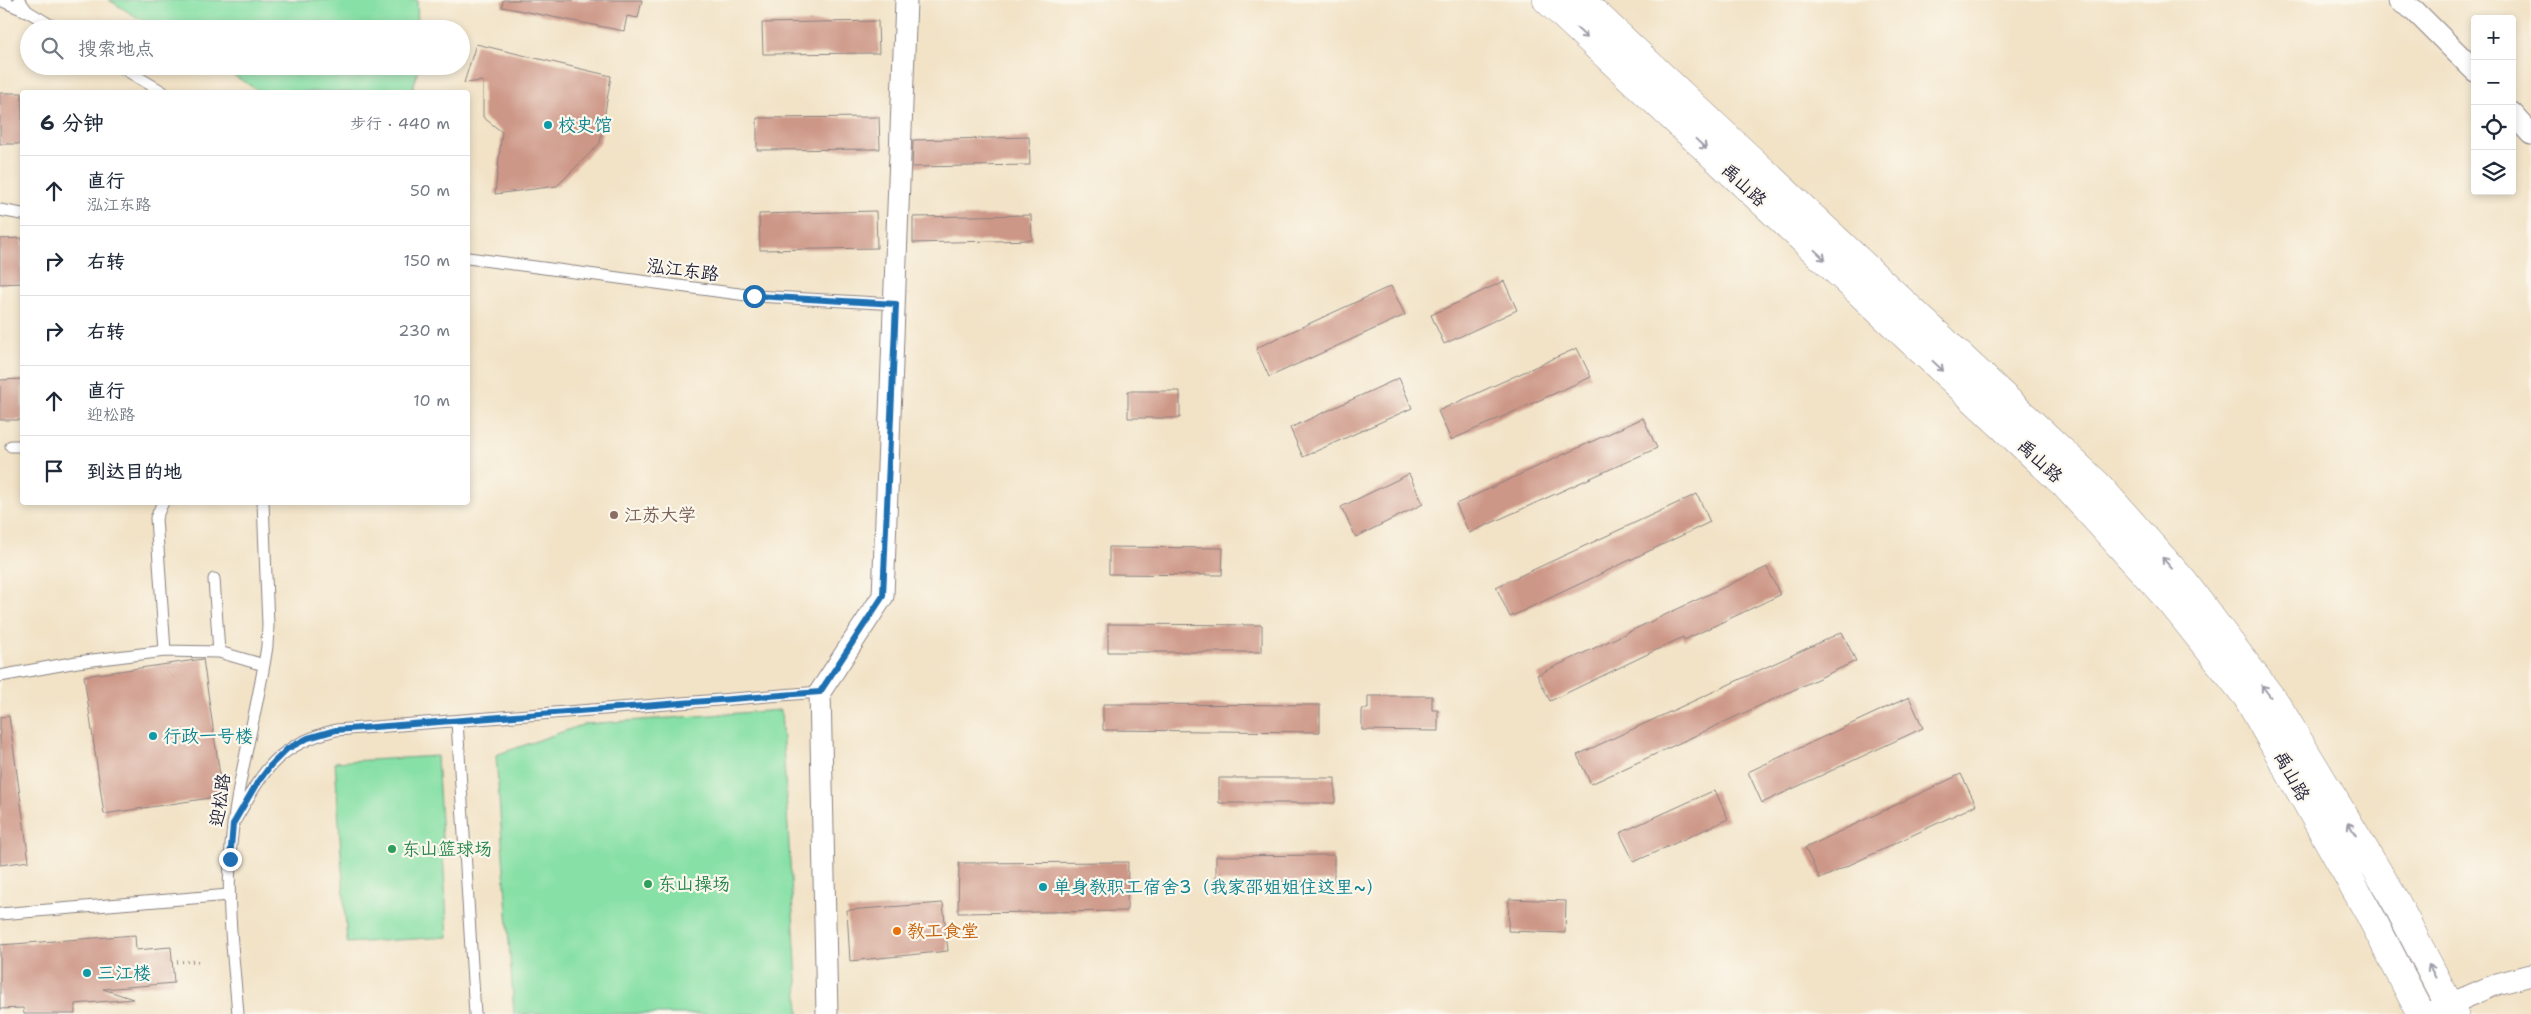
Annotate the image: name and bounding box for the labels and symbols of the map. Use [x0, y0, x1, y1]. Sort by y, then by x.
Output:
one-way arrow [1576, 27, 1589, 39]
place label: 校史馆 [558, 113, 612, 137]
marker: 校史馆 [542, 119, 554, 131]
one-way arrow [1695, 138, 1707, 150]
street label: 禹山路 [1716, 158, 1772, 212]
one-way arrow [1813, 249, 1826, 261]
street label: 泓江东路 [646, 254, 720, 286]
route start [743, 285, 766, 308]
one-way arrow [1932, 360, 1945, 372]
street label: 禹山路 [2012, 434, 2068, 488]
place label: 江苏大学 [624, 503, 696, 527]
marker: 江苏大学 [608, 509, 620, 521]
one-way arrow [2161, 557, 2172, 570]
one-way arrow [2261, 685, 2272, 698]
place label: 行政一号楼 [163, 724, 253, 748]
marker: 行政一号楼 [147, 730, 159, 742]
street label: 禹山路 [2268, 747, 2316, 805]
street label: 迎松路 [204, 772, 236, 828]
one-way arrow [2346, 823, 2356, 837]
place label: 东山篮球场 [402, 837, 492, 861]
marker: 东山篮球场 [386, 843, 398, 855]
route end [219, 848, 242, 871]
place label: 东山操场 [658, 872, 730, 896]
place label: 单身教职工宿舍3（我家邵姐姐住这里~） [1053, 875, 1384, 899]
marker: 东山操场 [642, 878, 654, 890]
marker: 单身教职工宿舍3（我家邵姐姐住这里~） [1037, 881, 1049, 893]
place label: 教工食堂 [907, 919, 979, 943]
marker: 教工食堂 [891, 925, 903, 937]
place label: 三江楼 [97, 961, 151, 985]
one-way arrow [2427, 964, 2436, 979]
marker: 三江楼 [81, 967, 93, 979]

